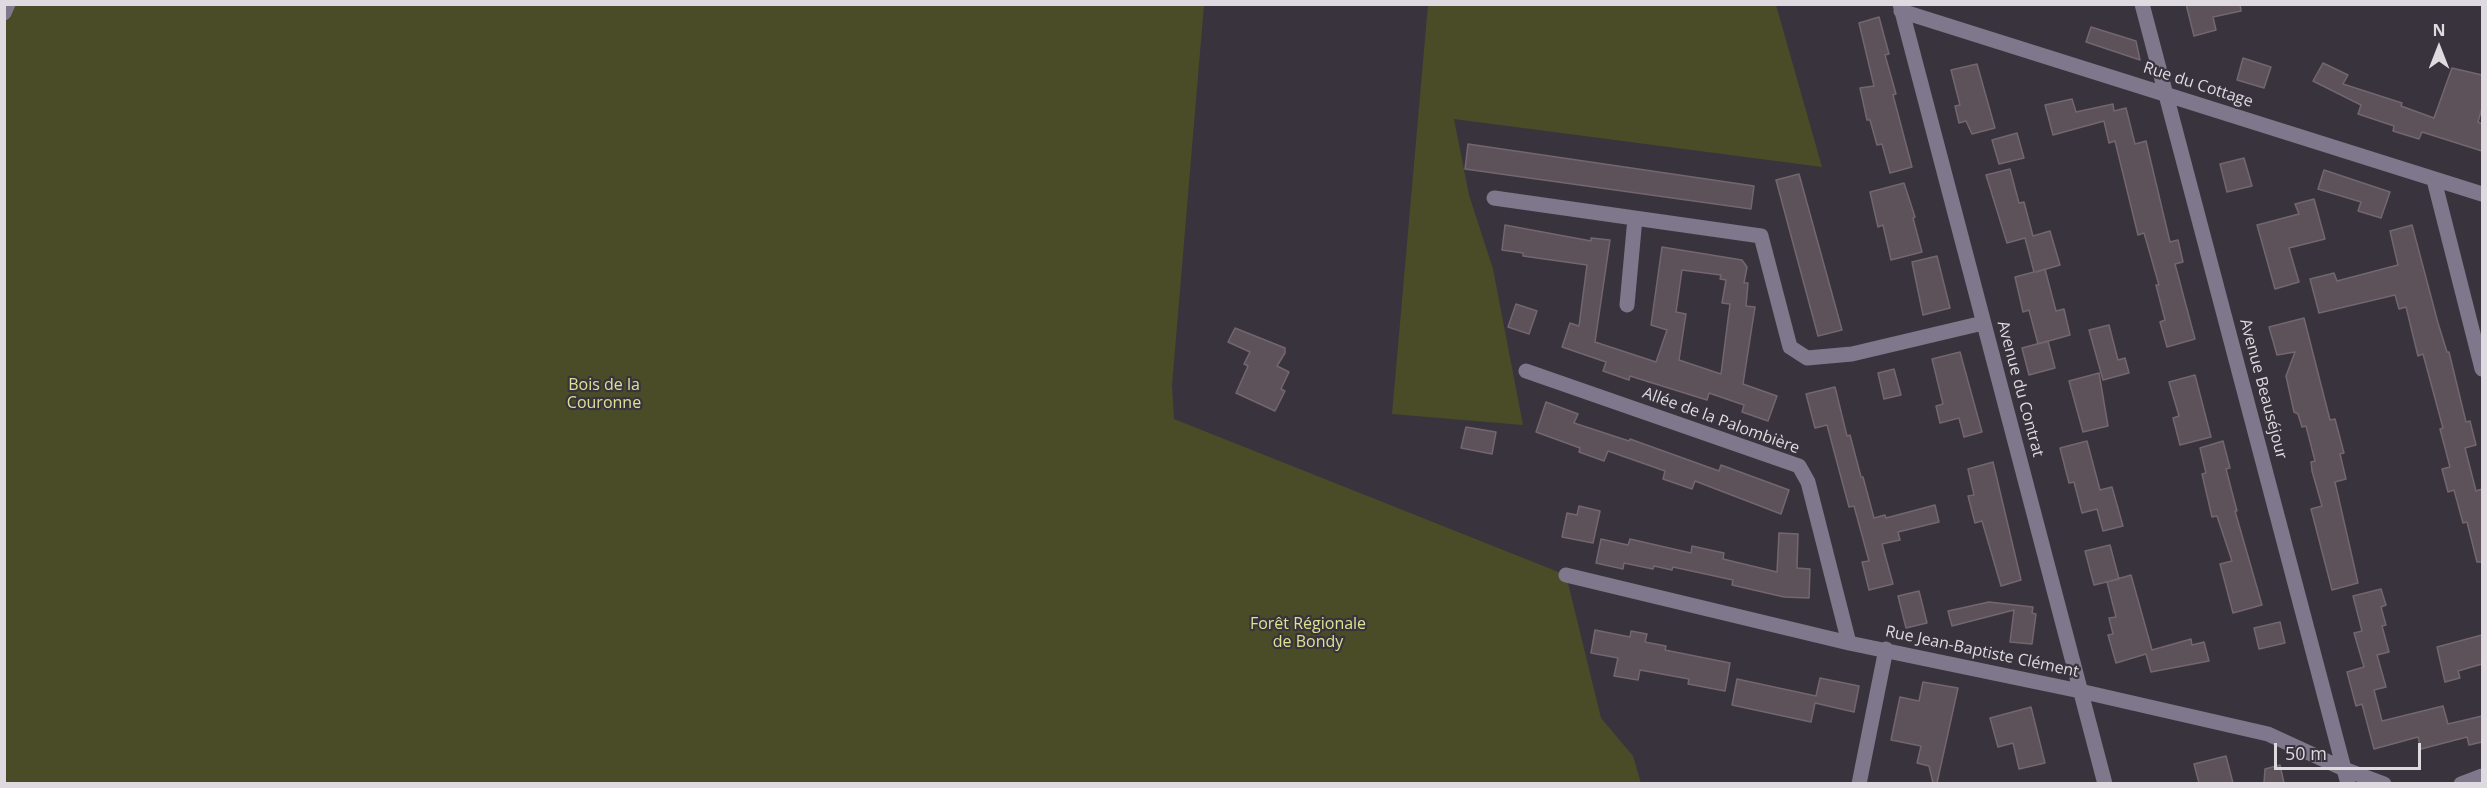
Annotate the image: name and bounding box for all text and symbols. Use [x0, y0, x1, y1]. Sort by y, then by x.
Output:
north arrow [2409, 18, 2469, 78]
text: N [2432, 19, 2446, 41]
street label: Rue du Cottage [2141, 58, 2255, 112]
street label: Avenue Beauséjour [2235, 317, 2291, 461]
street label: Avenue du Contrat [1993, 319, 2047, 459]
park label: Bois de la Couronne [567, 375, 641, 413]
street label: Allée de la Palombière [1640, 384, 1802, 458]
park label: Forêt Régionale de Bondy [1250, 614, 1366, 652]
street label: Rue Jean-Baptiste Clément [1883, 622, 2081, 682]
scale bar [2277, 731, 2424, 769]
text: 50 m [2285, 741, 2327, 765]

